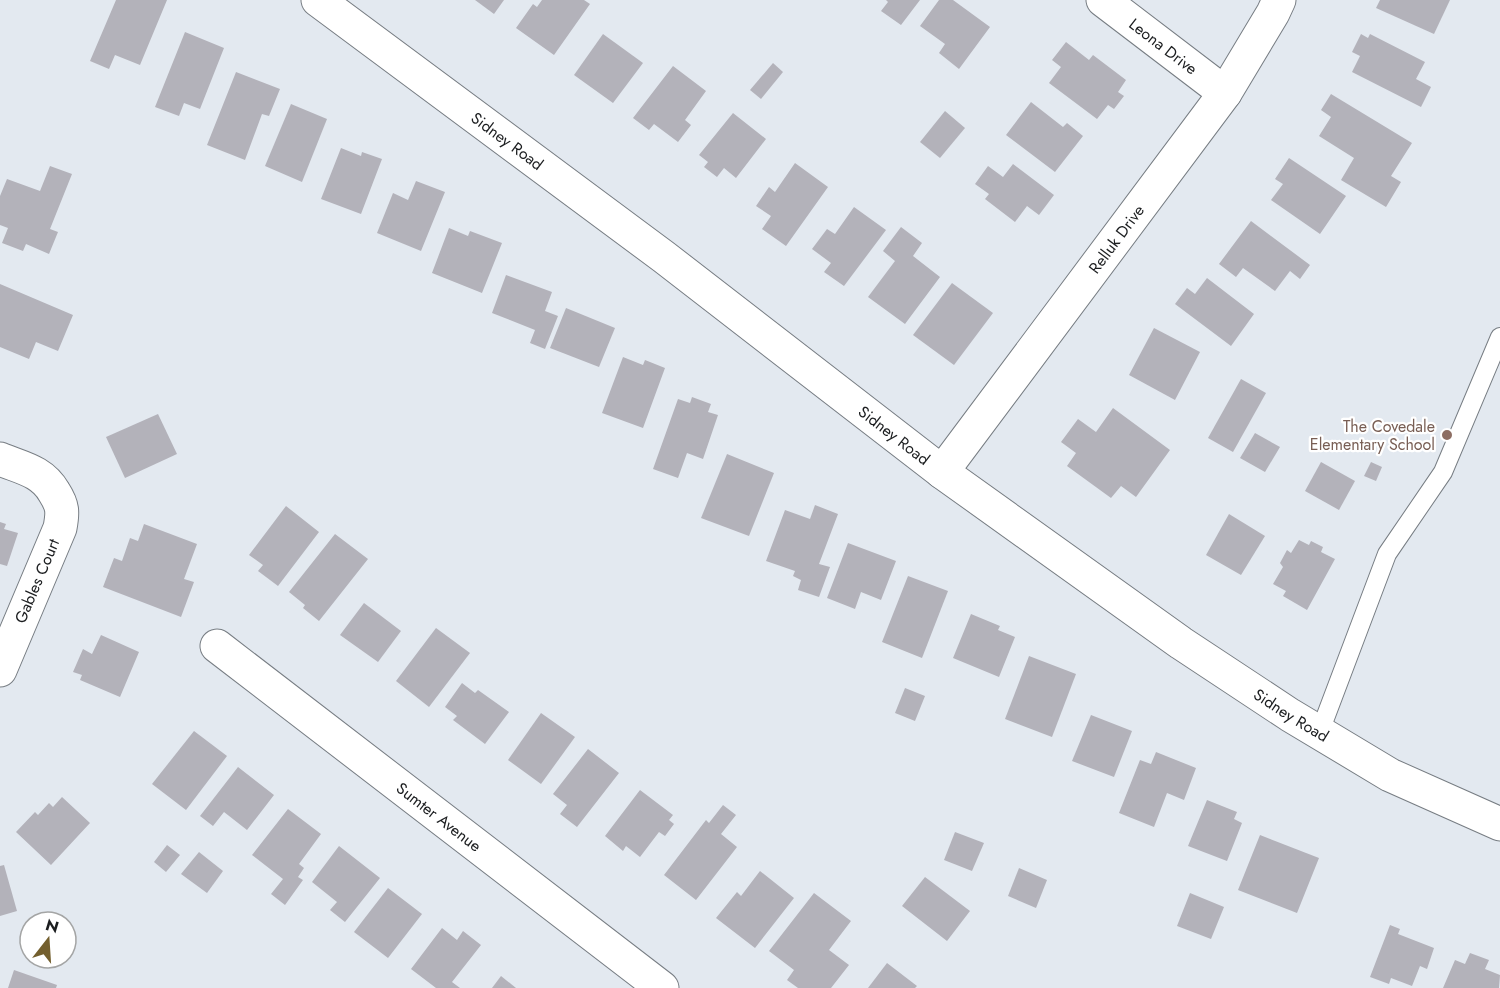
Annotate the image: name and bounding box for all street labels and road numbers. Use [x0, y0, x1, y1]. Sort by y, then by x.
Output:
street label: Leona Drive [1124, 12, 1203, 80]
street label: Sidney Road [467, 106, 548, 175]
street label: Relluk Drive [1083, 200, 1149, 278]
street label: Sidney Road [854, 400, 935, 470]
street label: Gables Court [9, 535, 65, 627]
street label: Sidney Road [1249, 683, 1333, 747]
street label: Sumter Avenue [392, 776, 486, 857]

